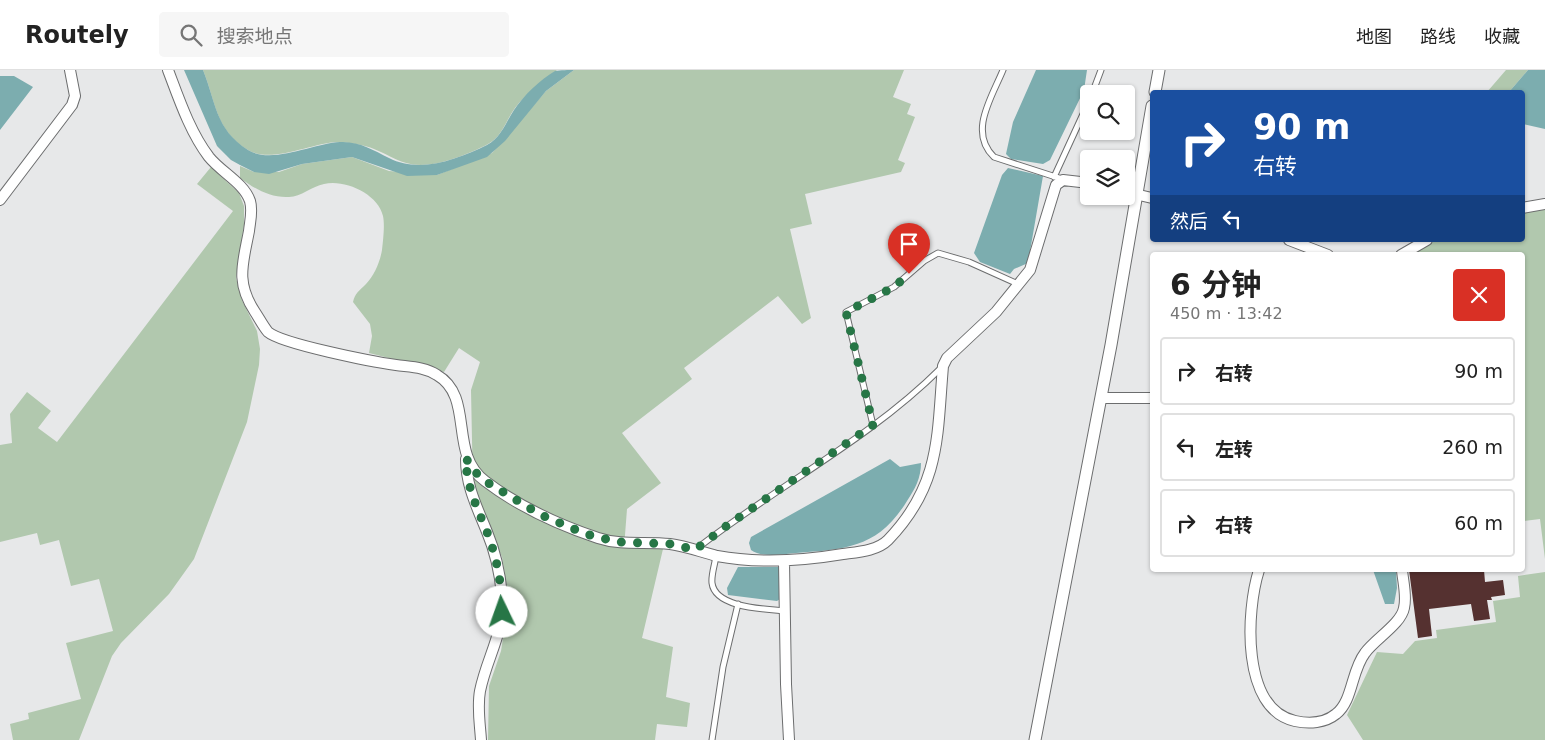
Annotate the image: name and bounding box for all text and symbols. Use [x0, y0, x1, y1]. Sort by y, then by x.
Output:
search box [159, 12, 509, 57]
text: Routely [25, 21, 129, 49]
icon: search [177, 21, 205, 49]
text: 搜索地点 [217, 25, 293, 47]
text: 地图 [1356, 26, 1392, 47]
text: 路线 [1420, 26, 1456, 47]
text: 收藏 [1484, 26, 1520, 47]
map controls [1080, 85, 1135, 205]
button: search [1080, 85, 1135, 140]
text: 90 m [1253, 107, 1350, 147]
icon: right [1170, 110, 1235, 175]
button: layers [1080, 150, 1135, 205]
text: 右转 [1253, 154, 1297, 179]
icon: left [1218, 205, 1246, 233]
text: 然后 [1170, 210, 1208, 232]
pin [888, 223, 930, 274]
icon: arrive [895, 230, 923, 258]
text: 6 分钟 [1170, 267, 1261, 302]
button: close [1453, 269, 1505, 321]
text: 450 m · 13:42 [1170, 304, 1283, 323]
icon: right [1172, 357, 1200, 385]
text: 90 m [1454, 360, 1503, 382]
text: 右转 [1215, 362, 1253, 384]
icon: left [1172, 433, 1200, 461]
text: 260 m [1442, 436, 1503, 458]
text: 左转 [1215, 438, 1253, 460]
icon: right [1172, 509, 1200, 537]
text: 60 m [1454, 512, 1503, 534]
text: 右转 [1215, 514, 1253, 536]
position arrow [475, 585, 527, 637]

